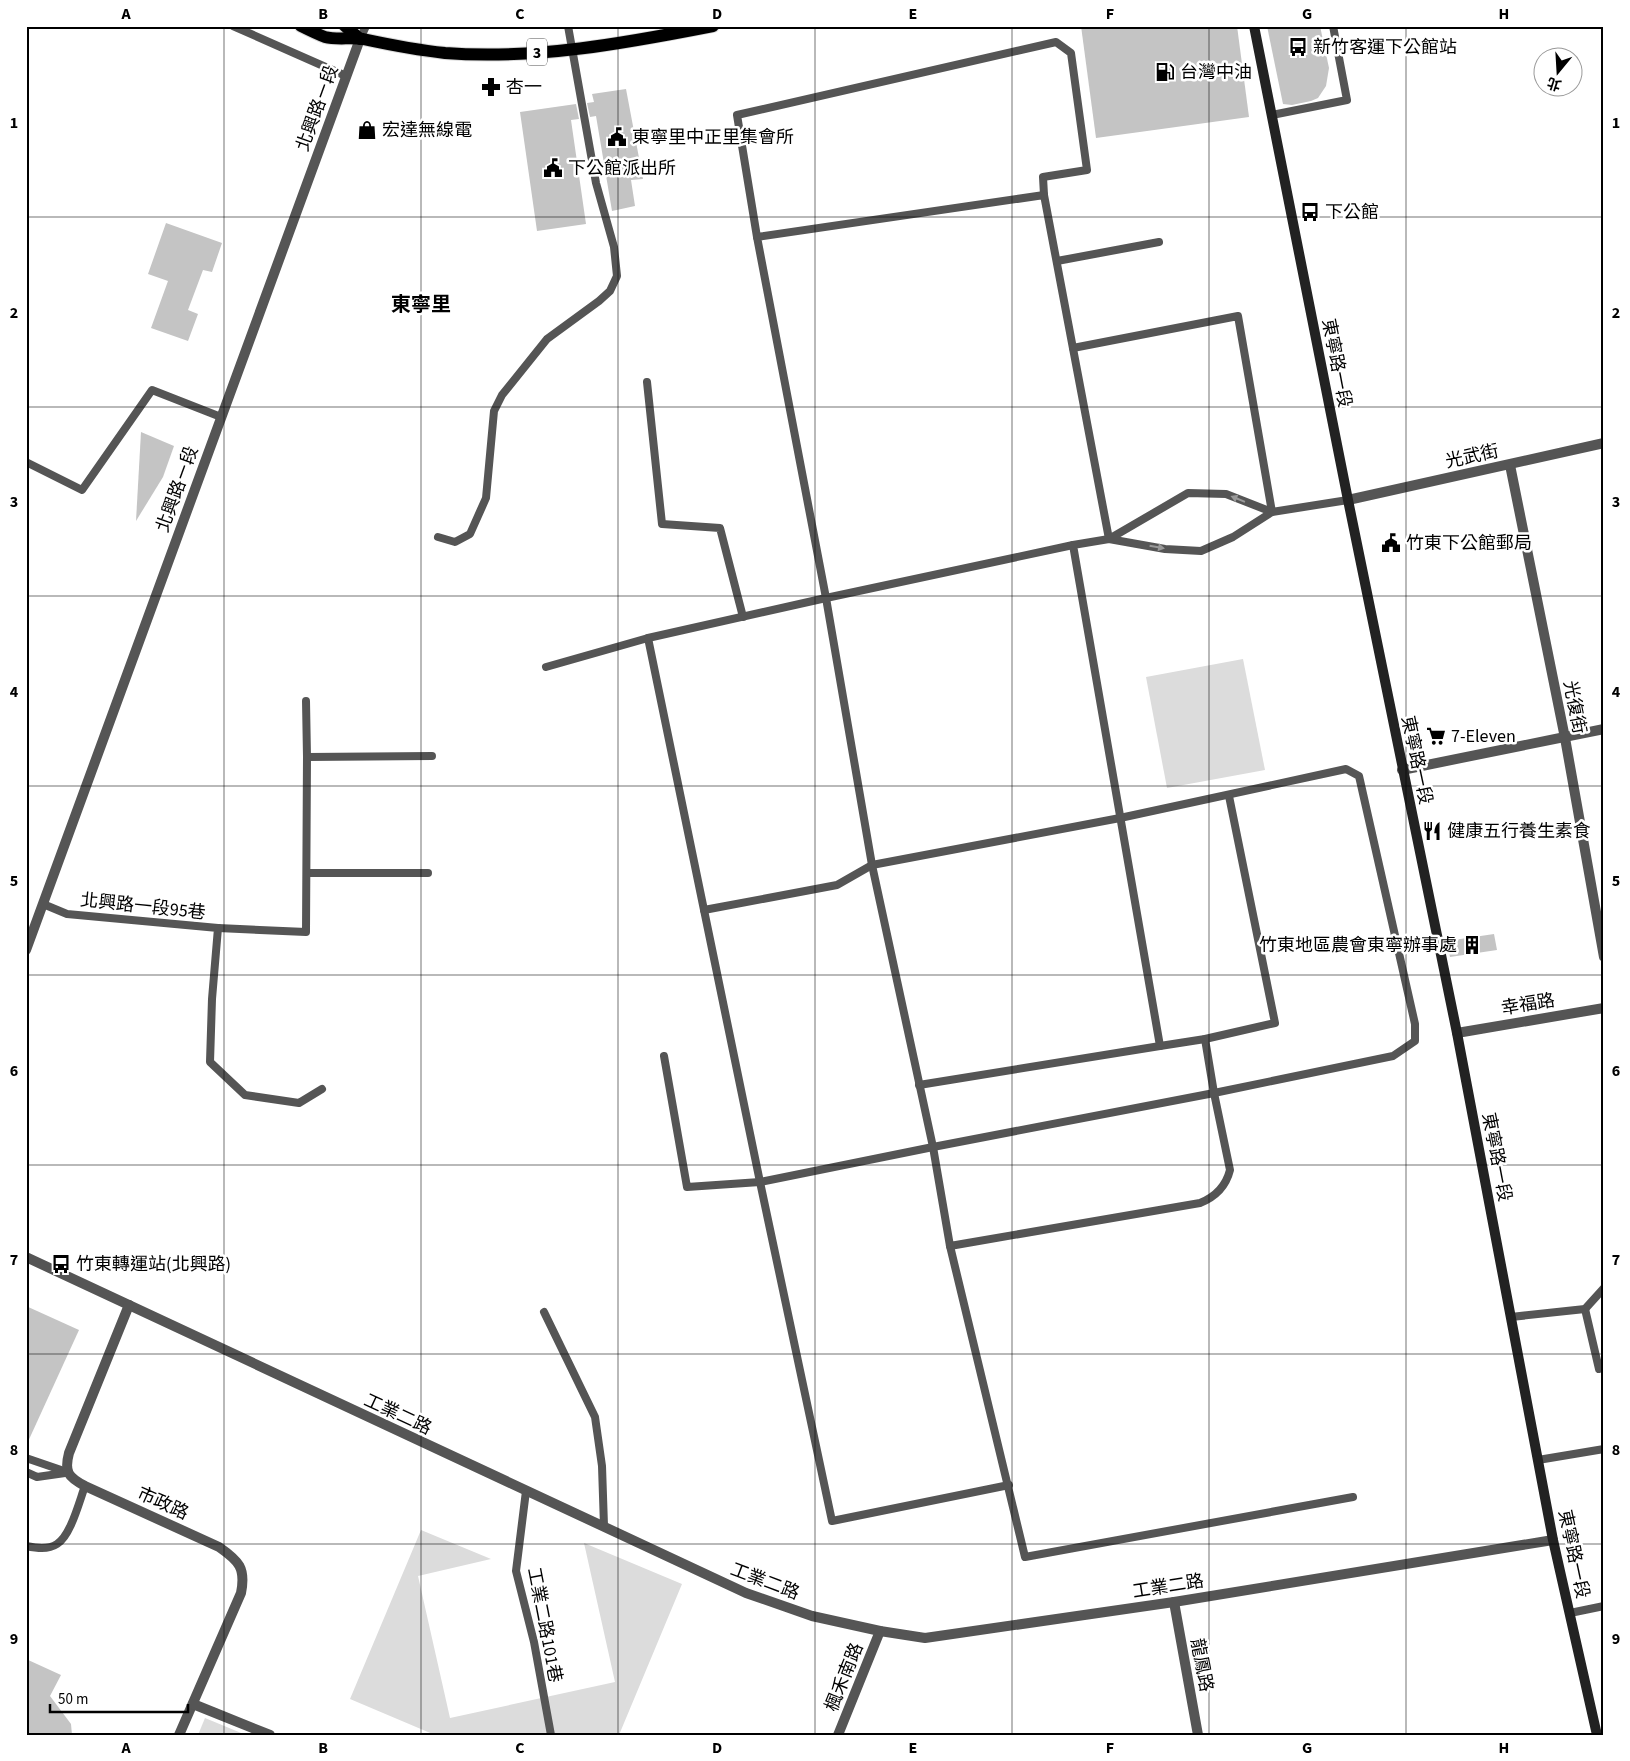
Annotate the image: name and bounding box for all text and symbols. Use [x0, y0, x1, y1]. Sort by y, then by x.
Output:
text: A [120, 3, 131, 25]
text: B [318, 3, 328, 25]
text: C [515, 3, 525, 25]
text: D [712, 3, 722, 25]
text: E [909, 3, 917, 25]
text: F [1106, 3, 1114, 25]
text: G [1302, 3, 1312, 25]
text: H [1499, 3, 1509, 25]
place label: 新竹客運下公館站 [1313, 35, 1457, 60]
bus stop icon: 新竹客運下公館站 [1287, 36, 1309, 58]
road number: 3 [527, 38, 547, 66]
north arrow [1532, 48, 1582, 98]
place label: 台灣中油 [1180, 60, 1252, 85]
fuel station icon: 台灣中油 [1154, 61, 1176, 83]
street label: 北興路ㄧ段 [290, 62, 345, 155]
text: 北 [1545, 72, 1564, 95]
place label: 杏一 [506, 75, 542, 100]
pharmacy icon: 杏一 [480, 76, 502, 98]
text: 1 [10, 112, 18, 134]
text: 1 [1612, 112, 1620, 134]
place label: 宏達無線電 [382, 118, 472, 143]
shop icon: 宏達無線電 [356, 119, 378, 141]
place label: 東寧里中正里集會所 [632, 125, 794, 150]
public building icon: 東寧里中正里集會所 [606, 126, 628, 148]
place label: 下公館派出所 [568, 156, 676, 181]
public building icon: 下公館派出所 [542, 157, 564, 179]
place label: 下公館 [1325, 200, 1379, 225]
bus stop icon: 下公館 [1299, 201, 1321, 223]
district label: 東寧里 [391, 291, 451, 319]
text: 2 [10, 302, 18, 324]
text: 2 [1612, 302, 1620, 324]
street label: 東寧路一段 [1316, 317, 1357, 410]
street label: 光武街 [1443, 439, 1501, 474]
street label: 北興路ㄧ段 [150, 443, 205, 536]
text: 3 [10, 491, 18, 513]
text: 3 [1612, 491, 1620, 513]
one-way arrow [1231, 495, 1246, 502]
place label: 竹東下公館郵局 [1406, 531, 1532, 556]
public building icon: 竹東下公館郵局 [1380, 532, 1402, 554]
one-way arrow [1149, 544, 1165, 552]
street label: 光復街 [1557, 678, 1592, 736]
text: 4 [10, 681, 19, 703]
text: 4 [1612, 681, 1621, 703]
street label: 東寧路一段 [1395, 713, 1438, 807]
place label: 7-Eleven [1451, 724, 1516, 749]
supermarket icon: 7-Eleven [1425, 725, 1447, 747]
place label: 健康五行養生素食 [1447, 819, 1591, 844]
restaurant icon: 健康五行養生素食 [1421, 820, 1443, 842]
text: 5 [10, 870, 18, 892]
text: 5 [1612, 870, 1620, 892]
street label: 北興路一段95巷 [79, 887, 207, 926]
place label: 竹東地區農會東寧辦事處 [1259, 933, 1457, 958]
building icon: 竹東地區農會東寧辦事處 [1461, 934, 1483, 956]
street label: 幸福路 [1499, 988, 1557, 1021]
text: 6 [10, 1060, 18, 1082]
text: 6 [1612, 1060, 1620, 1082]
street label: 東寧路一段 [1476, 1111, 1517, 1204]
text: 7 [10, 1249, 18, 1271]
text: 7 [1612, 1249, 1620, 1271]
place label: 竹東轉運站(北興路) [76, 1252, 231, 1277]
bus stop icon: 竹東轉運站(北興路) [50, 1253, 72, 1275]
street label: 工業二路 [360, 1388, 436, 1441]
text: 8 [10, 1439, 18, 1461]
text: 8 [1612, 1439, 1620, 1461]
street label: 市政路 [133, 1481, 193, 1526]
street label: 東寧路一段 [1552, 1507, 1595, 1601]
street label: 工業二路 [727, 1557, 803, 1606]
street label: 工業二路101巷 [521, 1565, 568, 1685]
street label: 工業二路 [1131, 1569, 1206, 1604]
text: 9 [10, 1628, 18, 1650]
text: 9 [1612, 1628, 1620, 1650]
street label: 龍鳳路 [1184, 1636, 1219, 1694]
street label: 楓禾南路 [819, 1639, 870, 1715]
scale bar [50, 1681, 188, 1713]
text: 50 m [58, 1689, 88, 1710]
text: A [120, 1737, 131, 1759]
text: B [318, 1737, 328, 1759]
text: C [515, 1737, 525, 1759]
text: D [712, 1737, 722, 1759]
text: E [909, 1737, 917, 1759]
text: F [1106, 1737, 1114, 1759]
text: G [1302, 1737, 1312, 1759]
text: H [1499, 1737, 1509, 1759]

